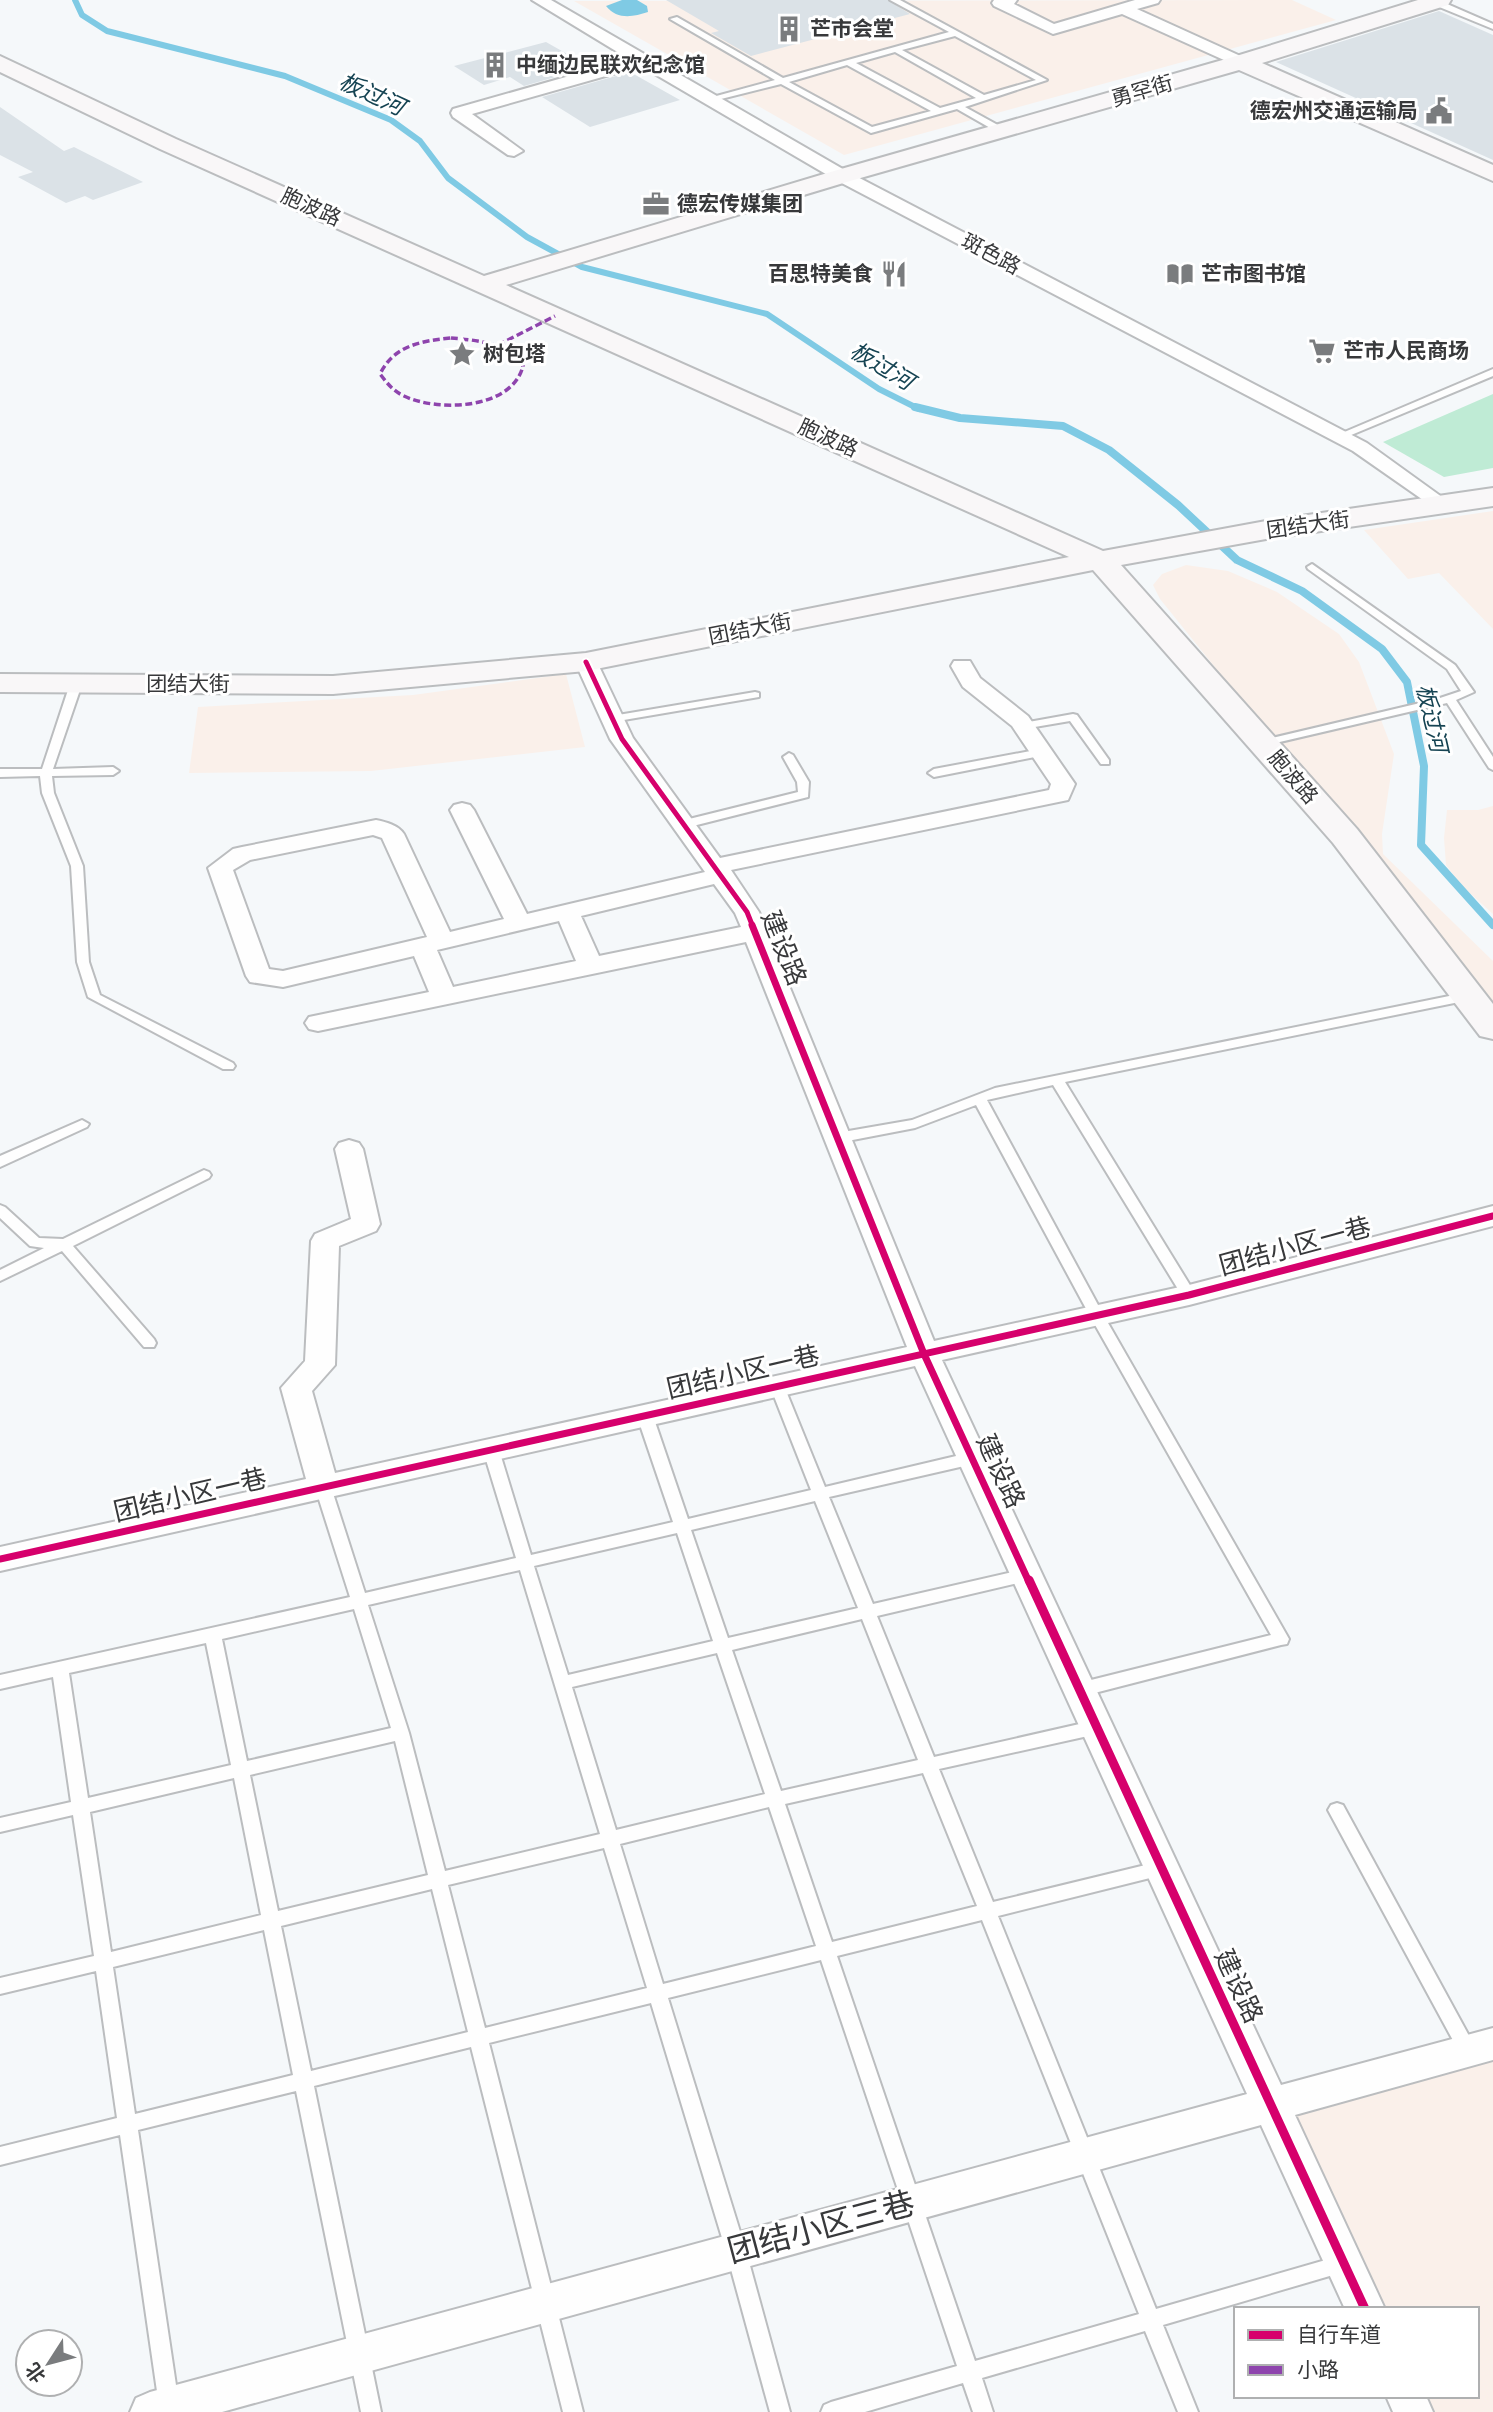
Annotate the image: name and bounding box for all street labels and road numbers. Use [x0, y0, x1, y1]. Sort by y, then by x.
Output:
street label: 勇罕街 [1108, 70, 1176, 111]
street label: 胞波路 [277, 182, 345, 231]
street label: 斑色路 [958, 228, 1025, 279]
street label: 胞波路 [794, 413, 862, 462]
street label: 团结大街 [1265, 506, 1351, 543]
street label: 团结大街 [706, 608, 794, 649]
street label: 团结大街 [146, 671, 230, 696]
street label: 胞波路 [1263, 745, 1323, 809]
street label: 建设路 [755, 906, 813, 990]
street label: 团结小区一巷 [1216, 1210, 1374, 1282]
street label: 团结小区一巷 [663, 1339, 823, 1405]
street label: 建设路 [970, 1429, 1032, 1513]
street label: 团结小区一巷 [110, 1462, 270, 1528]
street label: 建设路 [1208, 1944, 1270, 2028]
street label: 团结小区三巷 [723, 2183, 919, 2270]

